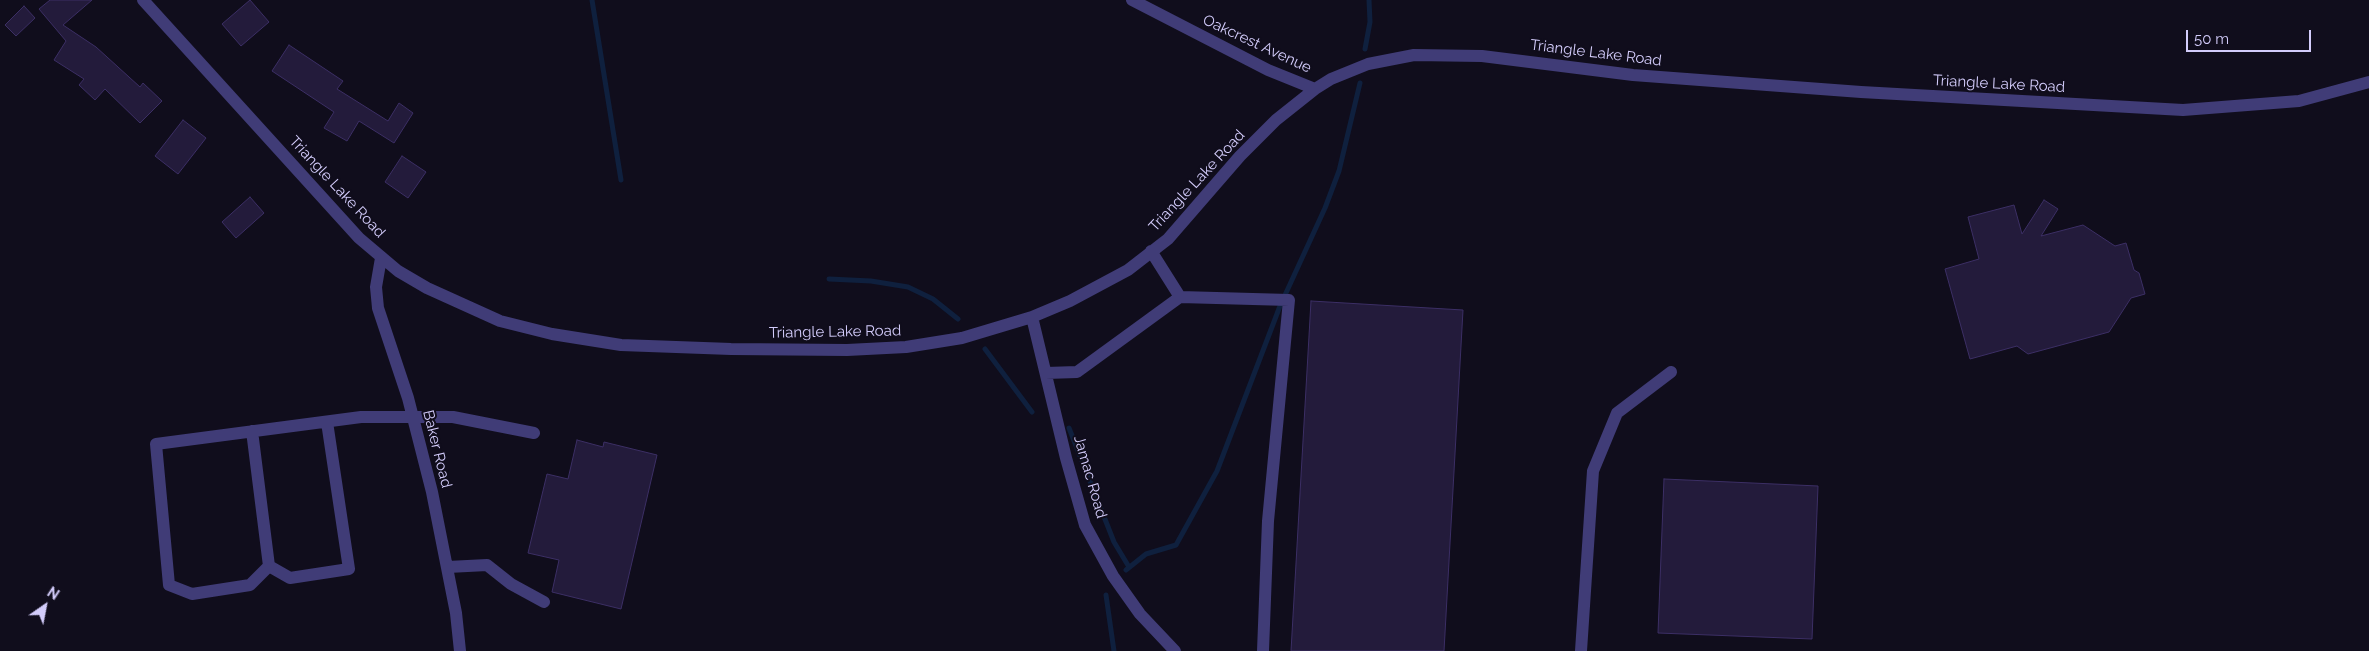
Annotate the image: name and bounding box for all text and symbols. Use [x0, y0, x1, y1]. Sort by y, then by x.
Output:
street label: Oakcrest Avenue [1200, 11, 1314, 77]
scale bar [2189, 20, 2314, 52]
text: 50 m [2194, 30, 2229, 48]
street label: Triangle Lake Road [1529, 36, 1663, 70]
street label: Triangle Lake Road [1932, 72, 2066, 96]
street label: Triangle Lake Road [1145, 126, 1249, 236]
street label: Triangle Lake Road [285, 132, 389, 242]
street label: Triangle Lake Road [769, 322, 901, 342]
street label: Baker Road [419, 408, 455, 490]
street label: Jamac Road [1070, 434, 1110, 520]
north arrow [20, 581, 70, 631]
text: N [44, 584, 62, 603]

